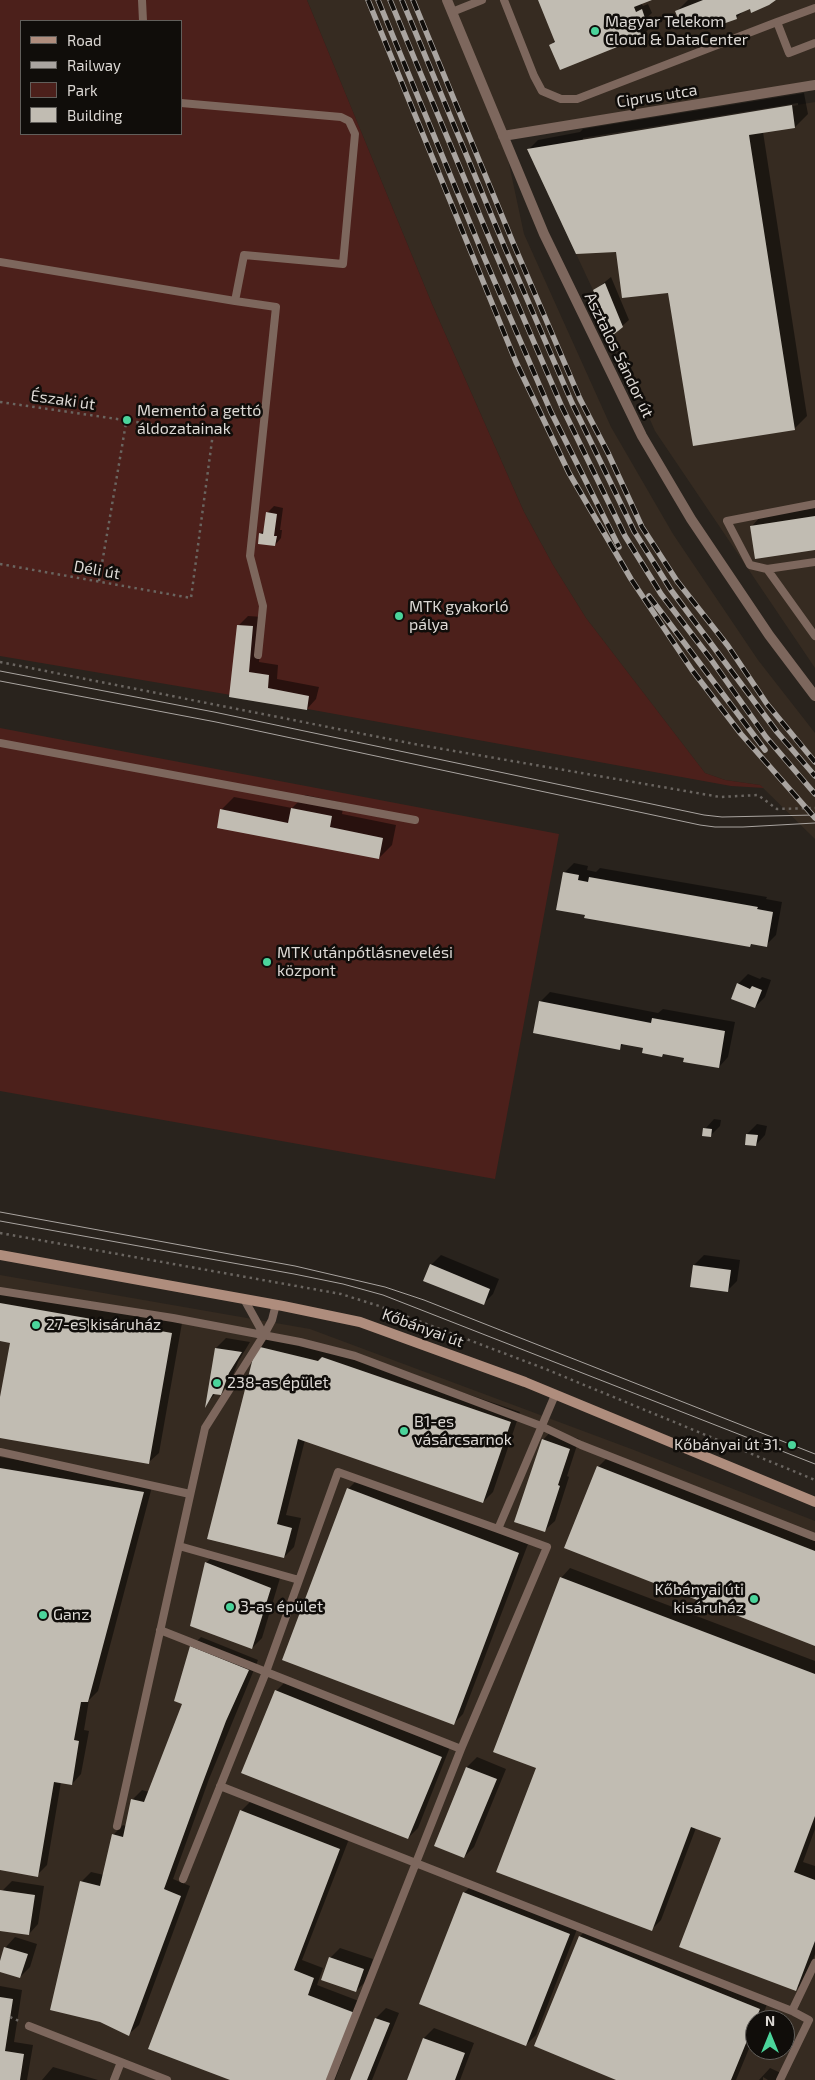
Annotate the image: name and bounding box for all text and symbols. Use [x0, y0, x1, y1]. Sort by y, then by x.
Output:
place label: Magyar Telekom Cloud & DataCenter [605, 12, 748, 50]
legend [20, 20, 182, 135]
marker: Magyar Telekom Cloud & DataCenter [589, 25, 601, 37]
text: Road [67, 31, 102, 49]
text: Railway [67, 56, 121, 74]
street label: Ciprus utca [615, 80, 699, 112]
text: Park [67, 81, 98, 99]
text: Building [67, 106, 122, 124]
street label: Asztalos Sándor út [580, 289, 658, 421]
street label: Északi út [30, 386, 96, 414]
place label: Mementó a gettó áldozatainak [137, 401, 261, 439]
marker: Mementó a gettó áldozatainak [121, 414, 133, 426]
street label: Déli út [72, 556, 122, 584]
place label: MTK gyakorló pálya [409, 597, 509, 635]
marker: MTK gyakorló pálya [393, 610, 405, 622]
place label: MTK utánpótlásnevelési központ [277, 943, 453, 981]
marker: MTK utánpótlásnevelési központ [261, 956, 273, 968]
street label: Kőbányai út [380, 1304, 466, 1352]
place label: 27-es kisáruház [46, 1315, 161, 1335]
marker: 27-es kisáruház [30, 1319, 42, 1331]
place label: 238-as épület [227, 1373, 329, 1393]
marker: 238-as épület [211, 1377, 223, 1389]
place label: B1-es vásárcsarnok [414, 1412, 512, 1450]
marker: B1-es vásárcsarnok [398, 1425, 410, 1437]
place label: Kőbányai út 31. [674, 1435, 782, 1455]
marker: Kőbányai út 31. [786, 1439, 798, 1451]
place label: Kőbányai úti kisáruház [655, 1580, 744, 1618]
marker: Kőbányai úti kisáruház [748, 1593, 760, 1605]
place label: 3-as épület [240, 1597, 323, 1617]
marker: 3-as épület [224, 1601, 236, 1613]
place label: Ganz [53, 1605, 89, 1625]
marker: Ganz [37, 1609, 49, 1621]
north arrow [745, 2010, 795, 2060]
text: N [765, 2012, 775, 2029]

